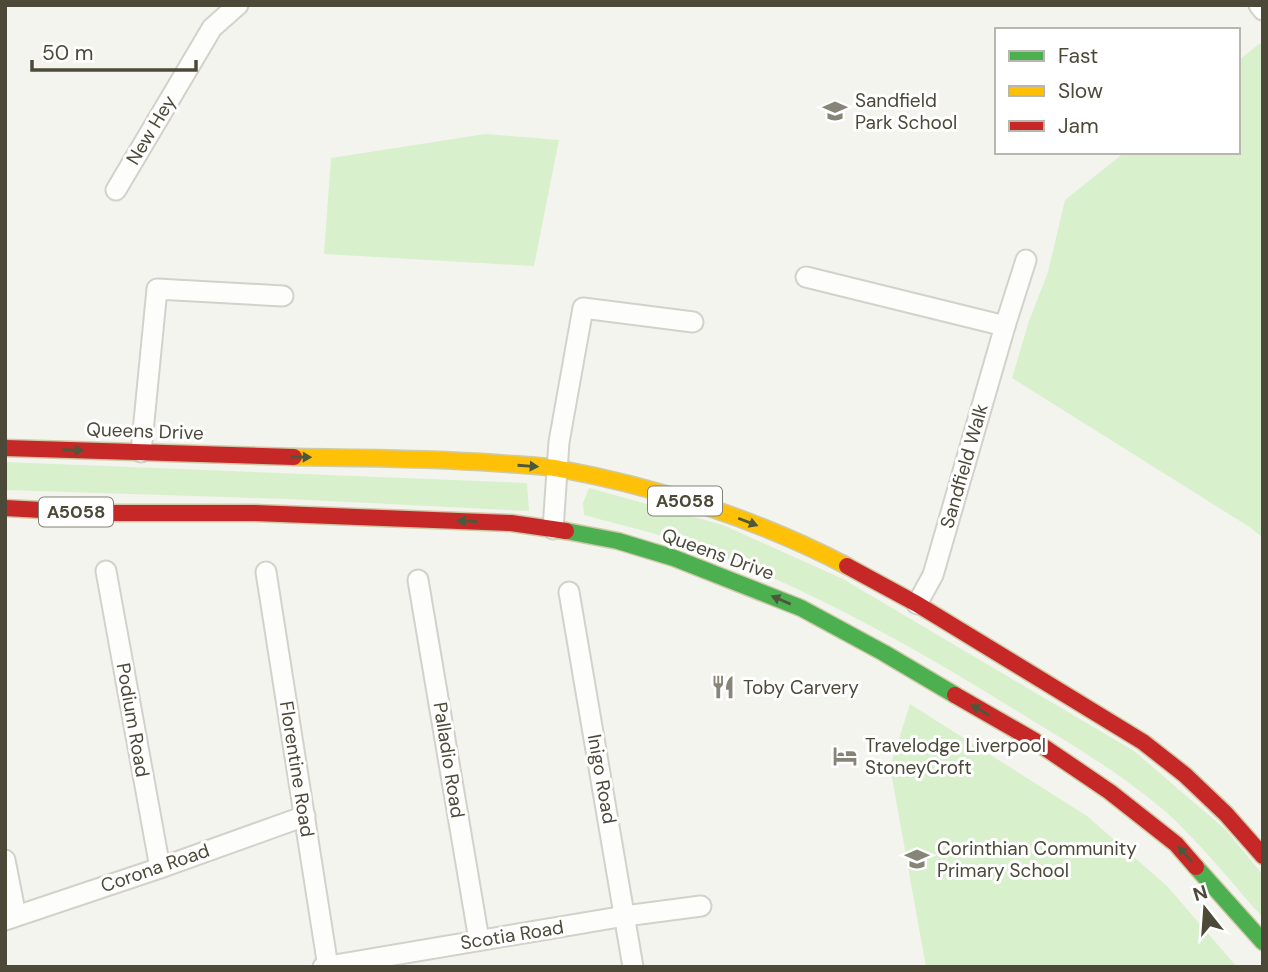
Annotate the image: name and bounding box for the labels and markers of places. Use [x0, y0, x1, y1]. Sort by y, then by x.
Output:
place label: Sandfield Park School [855, 88, 957, 135]
school or university icon: Sandfield Park School [821, 97, 849, 125]
restaurant icon: Toby Carvery [709, 673, 737, 701]
place label: Toby Carvery [743, 675, 859, 700]
place label: Travelodge Liverpool StoneyCroft [865, 733, 1046, 780]
hotel icon: Travelodge Liverpool StoneyCroft [831, 742, 859, 770]
place label: Corinthian Community Primary School [937, 836, 1137, 883]
school or university icon: Corinthian Community Primary School [903, 845, 931, 873]

